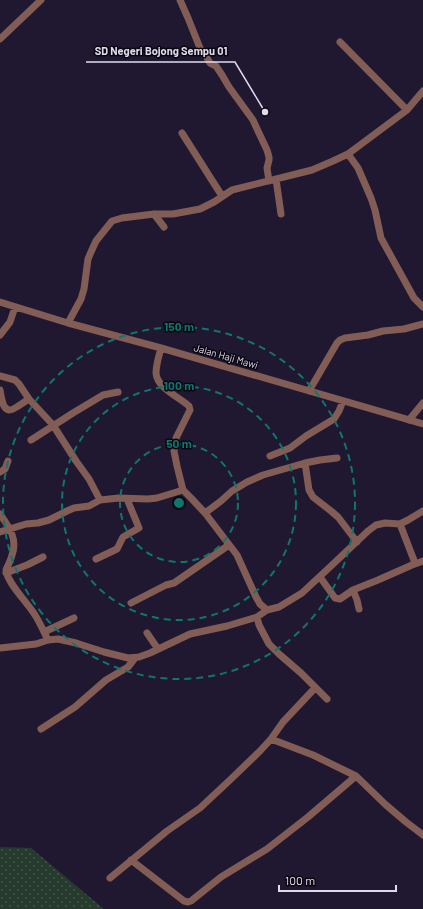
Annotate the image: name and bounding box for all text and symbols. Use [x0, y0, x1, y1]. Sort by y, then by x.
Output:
callout: SD Negeri Bojong Sempu 01 [86, 39, 235, 62]
text: SD Negeri Bojong Sempu 01 [95, 44, 227, 57]
text: 150 m [164, 319, 194, 333]
street label: Jalan Haji Mawi [192, 341, 260, 371]
text: 100 m [164, 378, 194, 392]
text: 50 m [166, 436, 192, 450]
centre of rings [172, 496, 186, 510]
scale bar [279, 867, 396, 893]
text: 100 m [285, 873, 315, 887]

